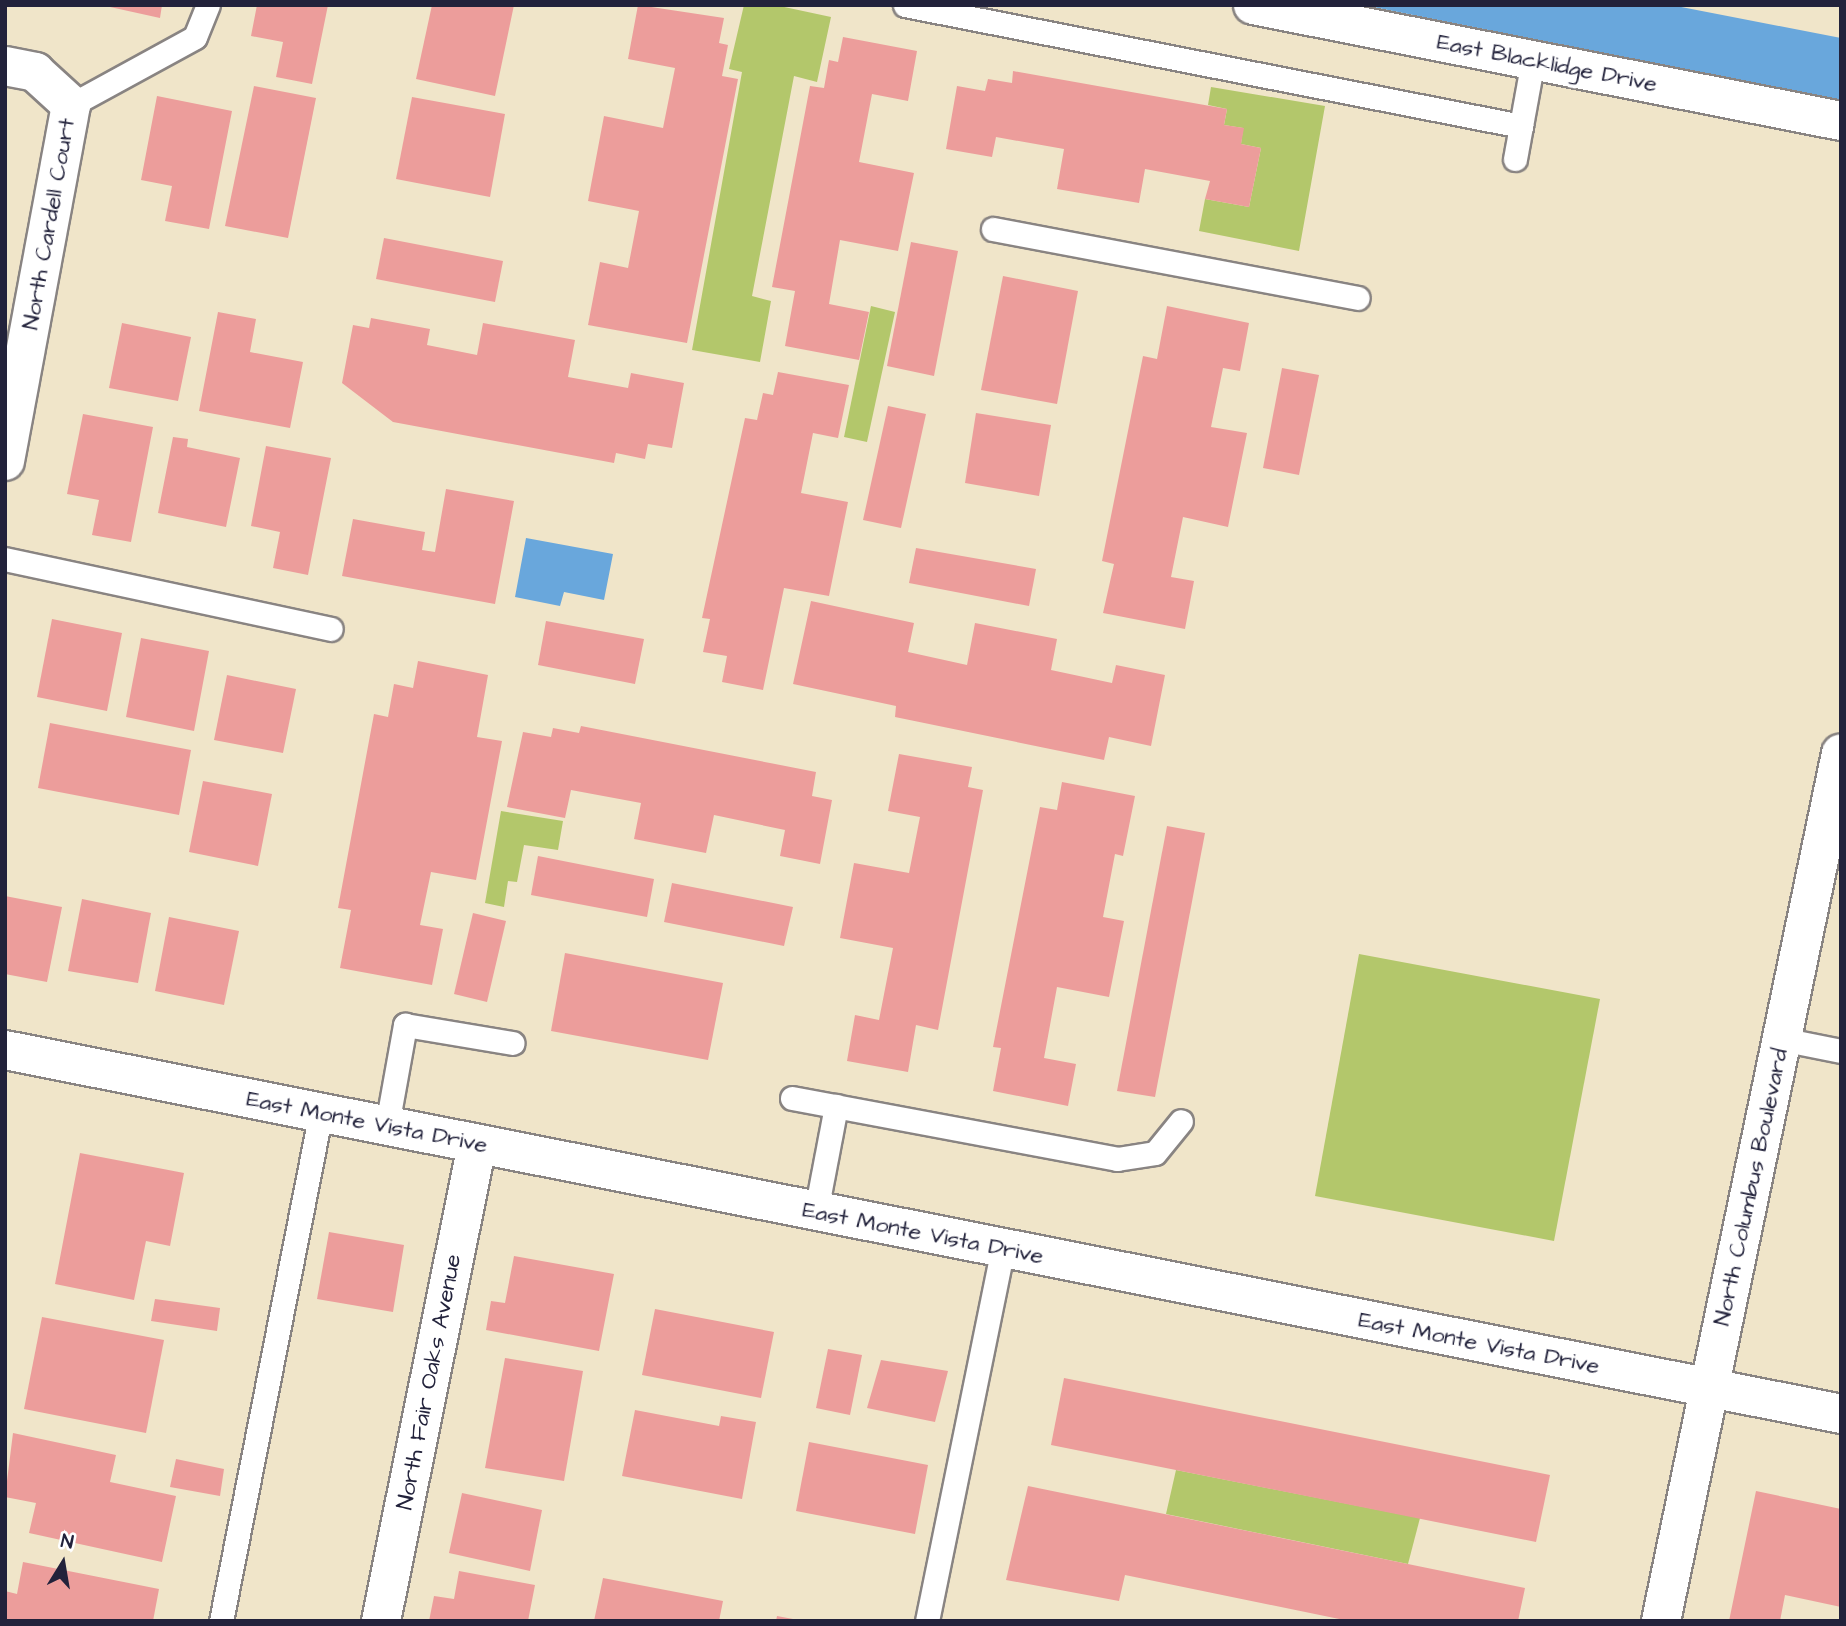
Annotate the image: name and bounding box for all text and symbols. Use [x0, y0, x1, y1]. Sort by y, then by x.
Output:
street label: East Blacklidge Drive [1435, 28, 1659, 98]
street label: North Cardell Court [17, 116, 81, 332]
street label: North Columbus Boulevard [1708, 1046, 1794, 1328]
street label: East Monte Vista Drive [244, 1085, 490, 1159]
street label: East Monte Vista Drive [800, 1196, 1046, 1270]
street label: North Fair Oaks Avenue [391, 1252, 467, 1512]
street label: East Monte Vista Drive [1356, 1306, 1602, 1380]
north arrow [28, 1528, 98, 1598]
text: N [59, 1528, 76, 1556]

